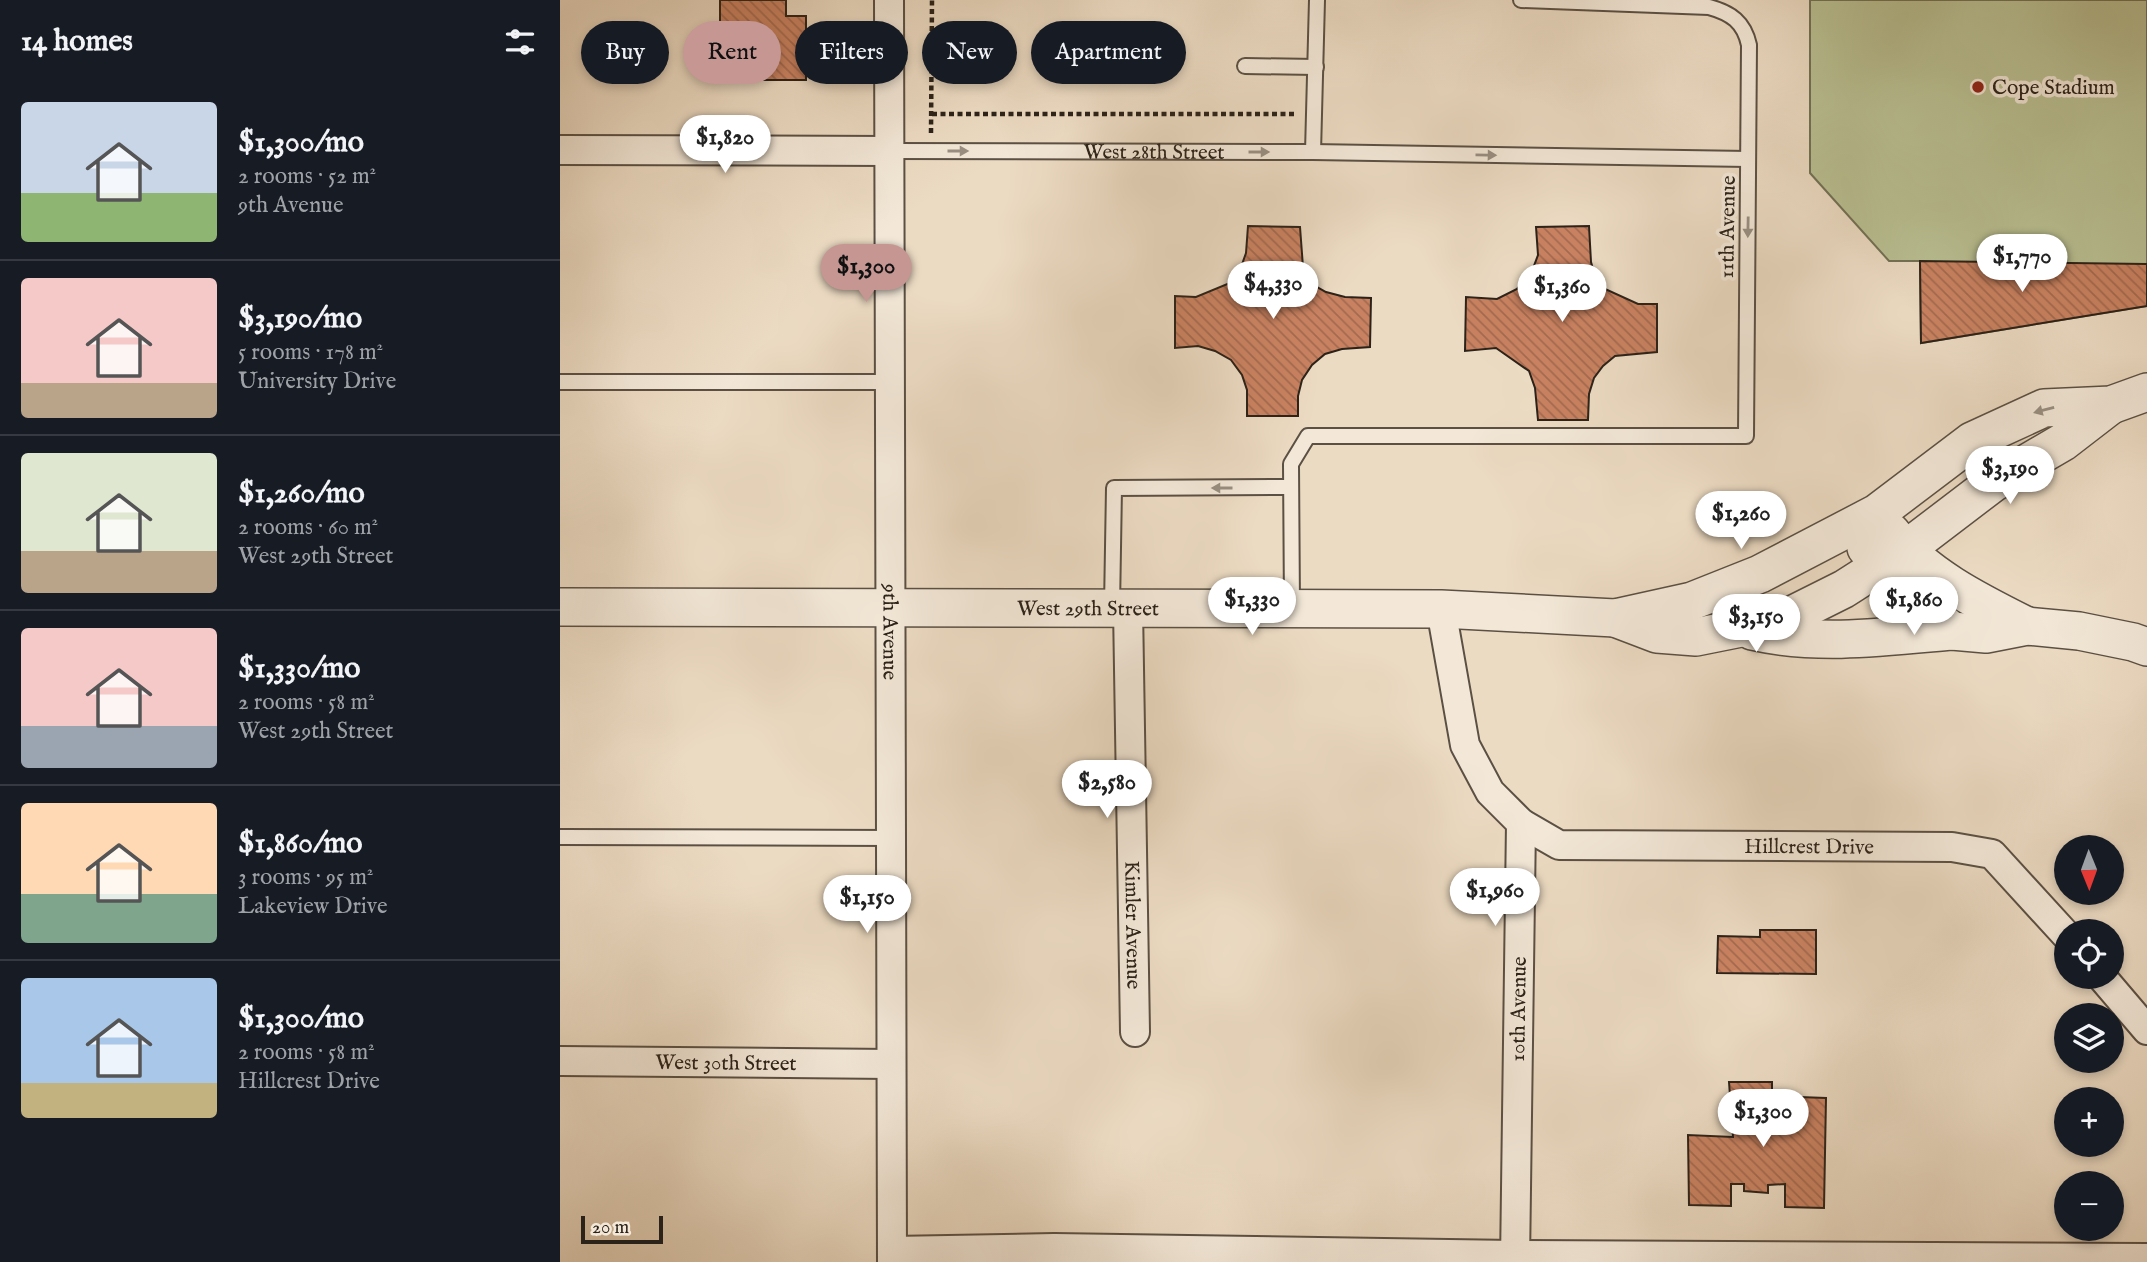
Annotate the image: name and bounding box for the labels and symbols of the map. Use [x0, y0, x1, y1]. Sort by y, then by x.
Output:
place label: Cope Stadium [1992, 75, 2115, 102]
marker: Cope Stadium [1970, 79, 1986, 95]
pin: $1,820 [668, 116, 782, 175]
street label: West 28th Street [1083, 139, 1225, 167]
one-way arrow [947, 145, 969, 157]
one-way arrow [1248, 146, 1270, 158]
one-way arrow [1476, 149, 1498, 161]
street label: 11th Avenue [1714, 175, 1743, 279]
one-way arrow [1742, 216, 1754, 238]
pin: $1,770 [1965, 234, 2079, 294]
pin: $1,300 [809, 244, 923, 304]
pin: $4,330 [1216, 262, 1330, 321]
pin: $1,360 [1505, 264, 1619, 324]
one-way arrow [2032, 405, 2054, 416]
pin: $3,190 [1953, 447, 2067, 506]
one-way arrow [1211, 482, 1233, 494]
pin: $1,260 [1684, 491, 1798, 551]
pin: $1,330 [1195, 578, 1309, 637]
pin: $1,860 [1857, 578, 1971, 637]
street label: 9th Avenue [875, 583, 903, 681]
pin: $3,150 [1699, 594, 1813, 654]
street label: West 29th Street [1017, 596, 1159, 623]
pin: $2,580 [1050, 760, 1164, 820]
street label: Hillcrest Drive [1744, 834, 1874, 862]
north arrow [2054, 835, 2124, 905]
street label: Kimler Avenue [1117, 860, 1146, 990]
pin: $1,960 [1438, 869, 1552, 928]
pin: $1,150 [810, 876, 924, 935]
street label: 10th Avenue [1505, 956, 1534, 1062]
street label: West 30th Street [655, 1050, 797, 1078]
pin: $1,300 [1706, 1090, 1820, 1149]
scale bar [581, 1213, 663, 1245]

